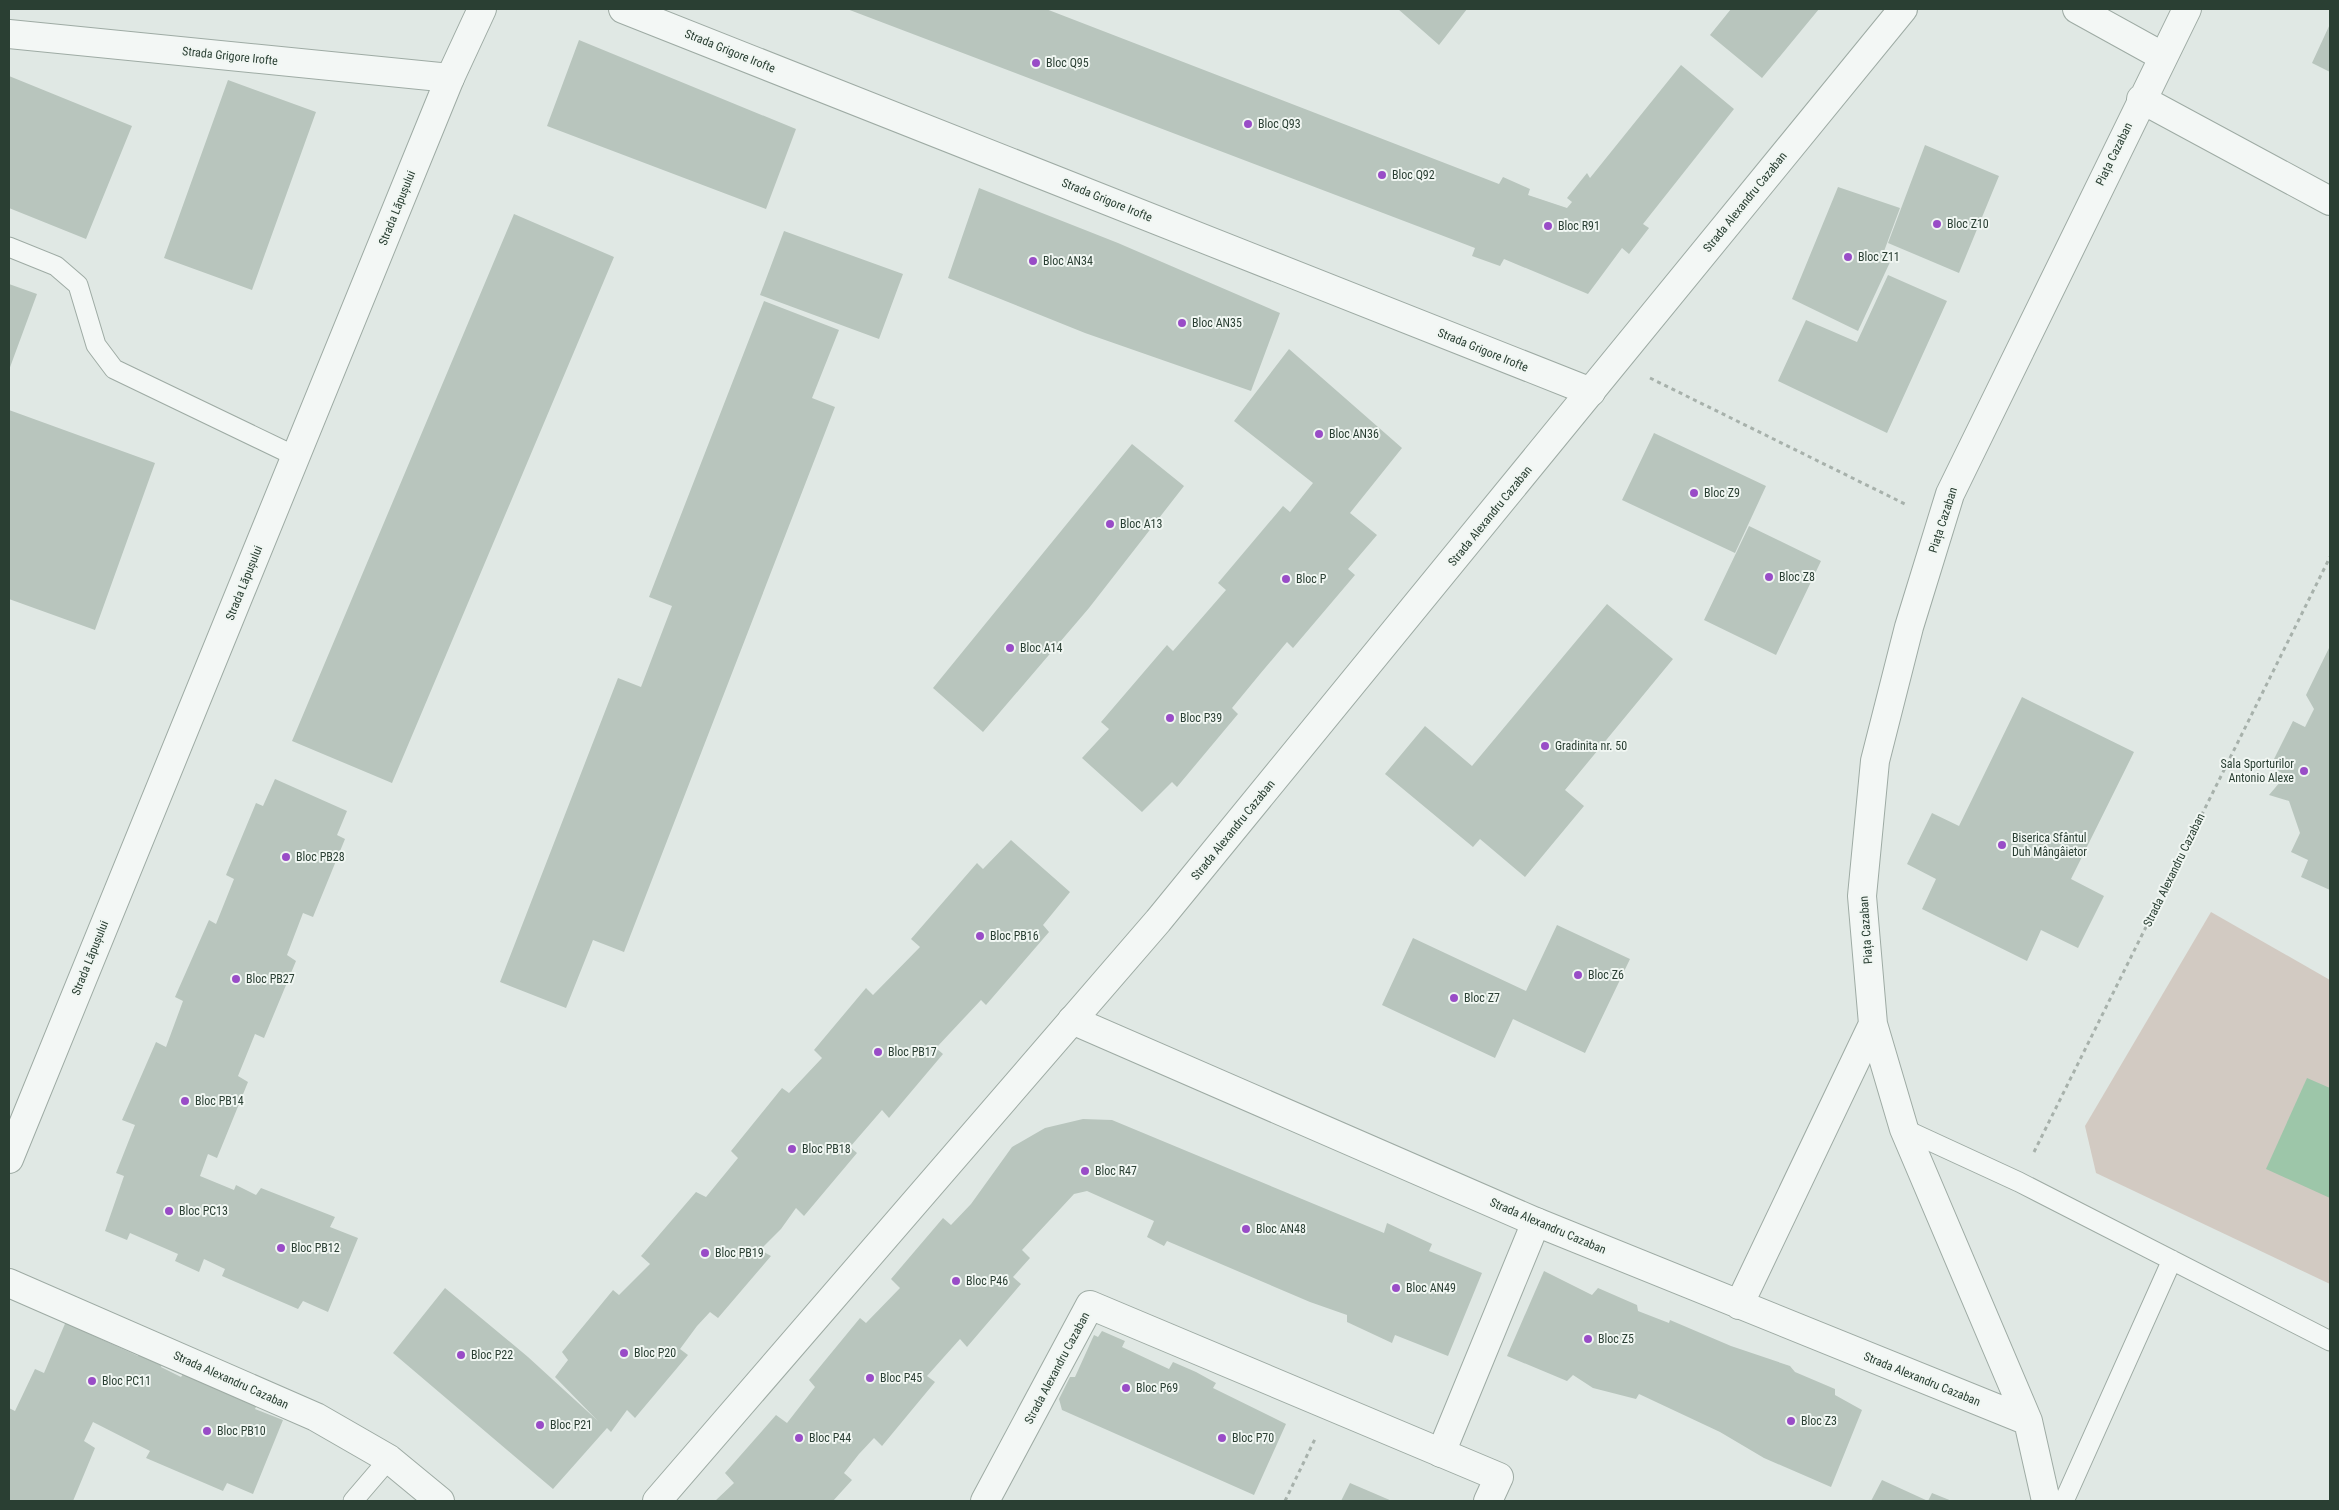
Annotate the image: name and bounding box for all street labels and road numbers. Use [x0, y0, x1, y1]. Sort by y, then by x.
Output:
street label: Strada Grigore Irofte [683, 26, 778, 76]
street label: Strada Grigore Irofte [181, 44, 279, 68]
street label: Piața Cazaban [2093, 120, 2136, 188]
street label: Strada Alexandru Cazaban [1700, 149, 1790, 255]
street label: Strada Lăpușului [376, 169, 419, 248]
street label: Strada Grigore Irofte [1060, 175, 1155, 225]
street label: Strada Grigore Irofte [1436, 325, 1531, 375]
street label: Strada Alexandru Cazaban [1445, 463, 1535, 569]
street label: Piața Cazaban [1926, 485, 1961, 555]
street label: Strada Lăpușului [223, 544, 266, 623]
street label: Strada Alexandru Cazaban [1188, 777, 1278, 883]
street label: Strada Alexandru Cazaban [2140, 811, 2208, 929]
street label: Piața Cazaban [1857, 895, 1876, 965]
street label: Strada Lăpușului [69, 919, 112, 998]
street label: Strada Alexandru Cazaban [1488, 1195, 1608, 1257]
street label: Strada Alexandru Cazaban [1022, 1309, 1093, 1426]
street label: Strada Alexandru Cazaban [171, 1348, 291, 1412]
street label: Strada Alexandru Cazaban [1862, 1349, 1983, 1409]

